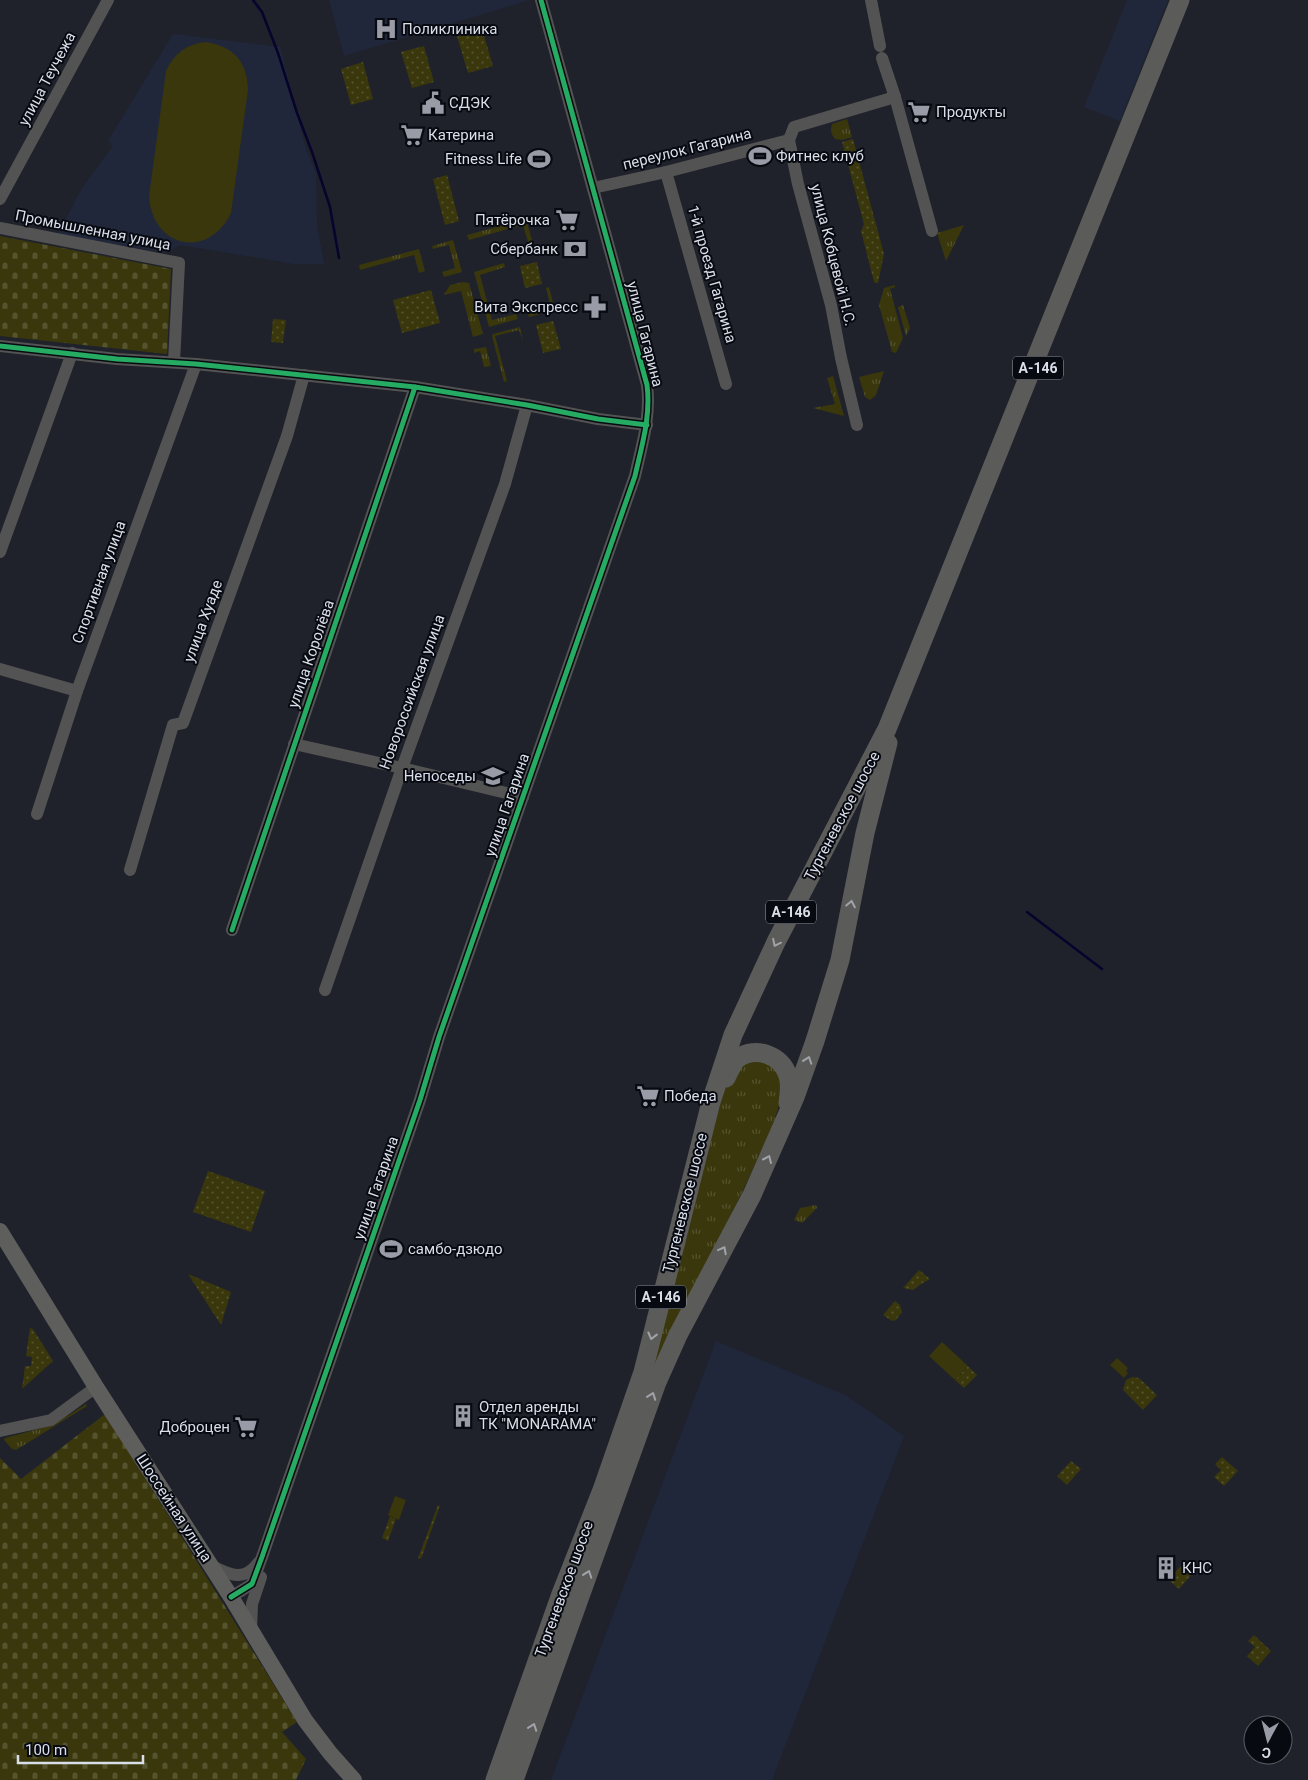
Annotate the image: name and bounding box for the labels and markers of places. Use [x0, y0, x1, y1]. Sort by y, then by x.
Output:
hospital icon: Поликлиника [373, 16, 399, 42]
place label: Поликлиника [402, 20, 497, 38]
public building icon: СДЭК [420, 90, 446, 116]
place label: СДЭК [449, 94, 490, 112]
supermarket icon: Продукты [906, 99, 932, 125]
place label: Продукты [936, 103, 1006, 121]
supermarket icon: Катерина [399, 122, 425, 148]
place label: Катерина [428, 126, 494, 144]
sports icon: Фитнес клуб [747, 143, 773, 169]
sports icon: Fitness Life [526, 146, 552, 172]
place label: Фитнес клуб [776, 147, 864, 165]
place label: Fitness Life [445, 150, 522, 168]
supermarket icon: Пятёрочка [554, 207, 580, 233]
place label: Пятёрочка [475, 211, 550, 229]
bank icon: Сбербанк [562, 236, 588, 262]
place label: Сбербанк [490, 240, 558, 258]
pharmacy icon: Вита Экспресс [582, 294, 608, 320]
place label: Вита Экспресс [474, 298, 578, 316]
school or university icon: Непоседы [480, 763, 506, 789]
place label: Непоседы [404, 767, 476, 785]
supermarket icon: Победа [635, 1083, 661, 1109]
place label: Победа [664, 1087, 717, 1105]
sports icon: самбо-дзюдо [378, 1236, 404, 1262]
place label: самбо-дзюдо [408, 1240, 503, 1258]
place label: Отдел аренды ТК "MONARAMA" [479, 1398, 596, 1433]
building icon: Отдел аренды ТК "MONARAMA" [450, 1403, 476, 1429]
supermarket icon: Доброцен [233, 1414, 259, 1440]
place label: Доброцен [160, 1418, 230, 1436]
building icon: КНС [1153, 1555, 1179, 1581]
place label: КНС [1182, 1559, 1212, 1577]

